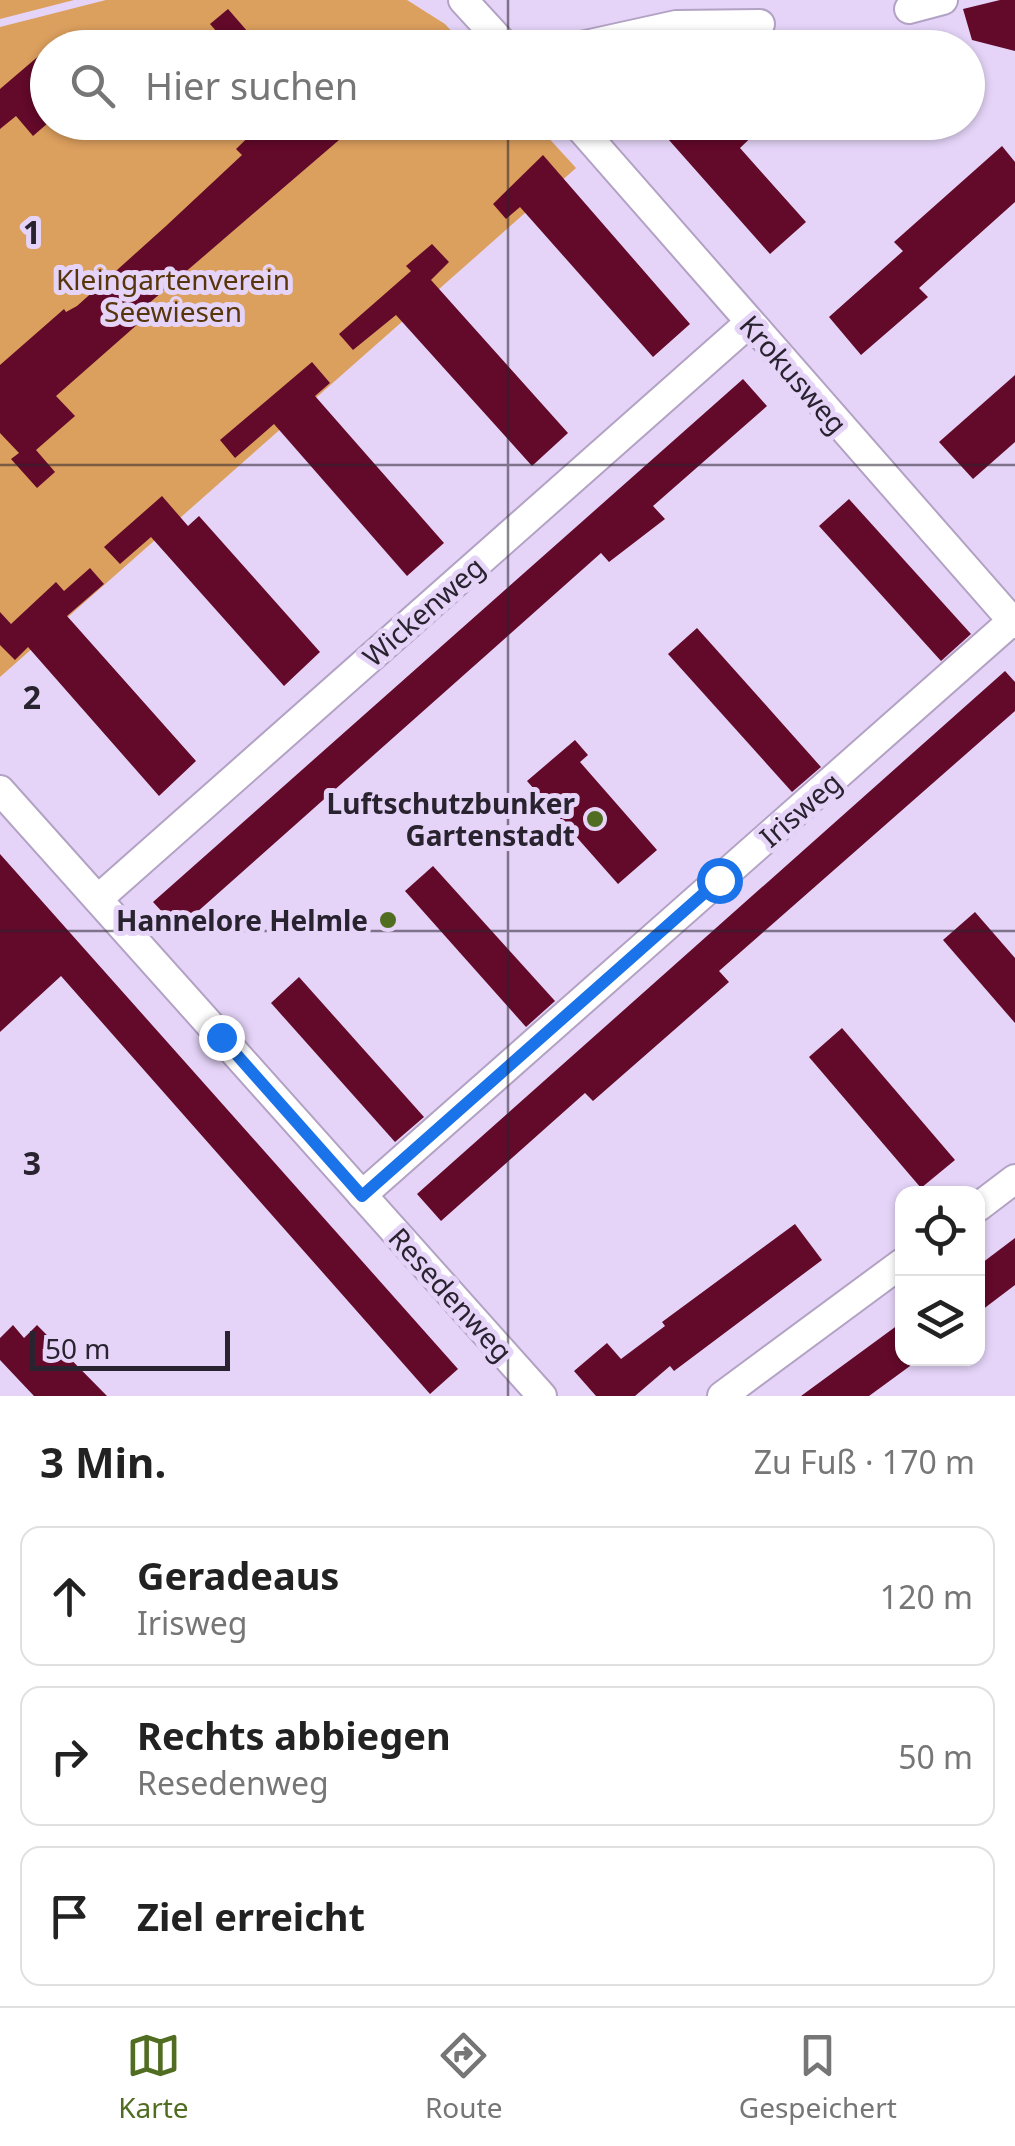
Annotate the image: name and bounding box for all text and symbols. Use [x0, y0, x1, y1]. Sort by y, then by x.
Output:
search box [30, 30, 985, 140]
icon: search [65, 58, 120, 113]
text: Hier suchen [145, 59, 358, 111]
text: 1 [23, 210, 41, 253]
park label: Kleingartenverein Seewiesen [56, 260, 290, 330]
street label: Krokusweg [732, 306, 856, 442]
street label: Wickenweg [354, 548, 492, 674]
text: 2 [23, 675, 41, 718]
street label: Irisweg [751, 763, 849, 855]
place label: Luftschutzbunker Gartenstadt [327, 784, 575, 854]
marker: Luftschutzbunker Gartenstadt [584, 808, 606, 830]
route start [697, 858, 743, 904]
place label: Hannelore Helmle [116, 901, 368, 939]
marker: Hannelore Helmle [377, 909, 399, 931]
route end [199, 1015, 245, 1061]
text: 3 [23, 1141, 41, 1184]
map controls [895, 1186, 985, 1366]
button: locate [895, 1186, 985, 1276]
street label: Resedenweg [381, 1219, 521, 1369]
button: layers [895, 1276, 985, 1366]
scale bar [30, 1326, 230, 1370]
text: 50 m [45, 1329, 111, 1367]
text: 3 Min. [40, 1433, 166, 1490]
text: Zu Fuß · 170 m [754, 1440, 975, 1483]
text: Geradeaus [137, 1549, 339, 1601]
icon: ahead [42, 1569, 97, 1624]
text: 120 m [880, 1575, 973, 1618]
text: Irisweg [137, 1601, 248, 1644]
text: Rechts abbiegen [137, 1709, 451, 1761]
icon: right [42, 1729, 97, 1784]
text: 50 m [898, 1735, 973, 1778]
text: Resedenweg [137, 1761, 329, 1804]
icon: arrive [42, 1889, 97, 1944]
text: Ziel erreicht [137, 1890, 365, 1942]
tab: Karte [118, 2028, 189, 2126]
tab: Route [425, 2028, 503, 2126]
tab: Gespeichert [739, 2028, 897, 2126]

